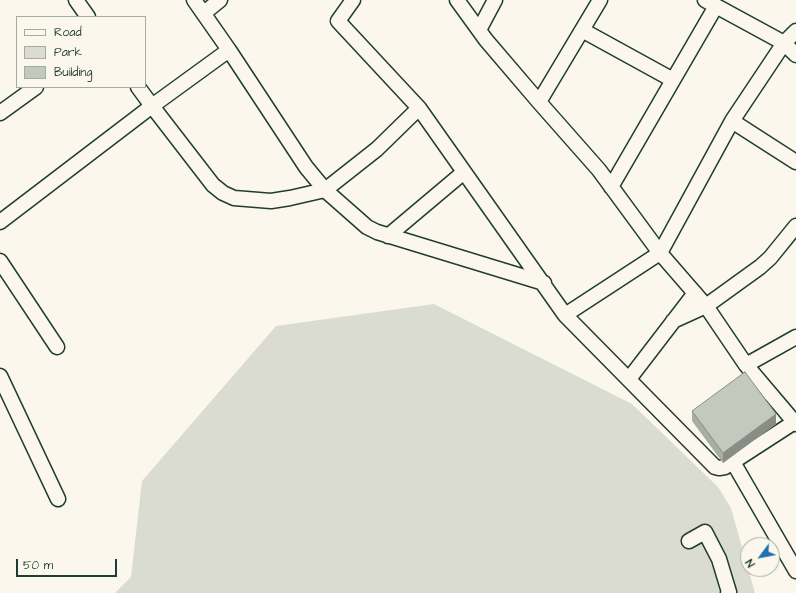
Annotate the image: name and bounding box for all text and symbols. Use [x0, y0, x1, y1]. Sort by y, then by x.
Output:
legend [16, 16, 146, 88]
text: Road [54, 24, 82, 41]
text: Park [54, 44, 82, 61]
text: Building [54, 64, 92, 81]
north arrow [740, 537, 780, 577]
scale bar [18, 551, 119, 577]
text: N [742, 556, 758, 570]
text: 50 m [23, 557, 53, 574]

